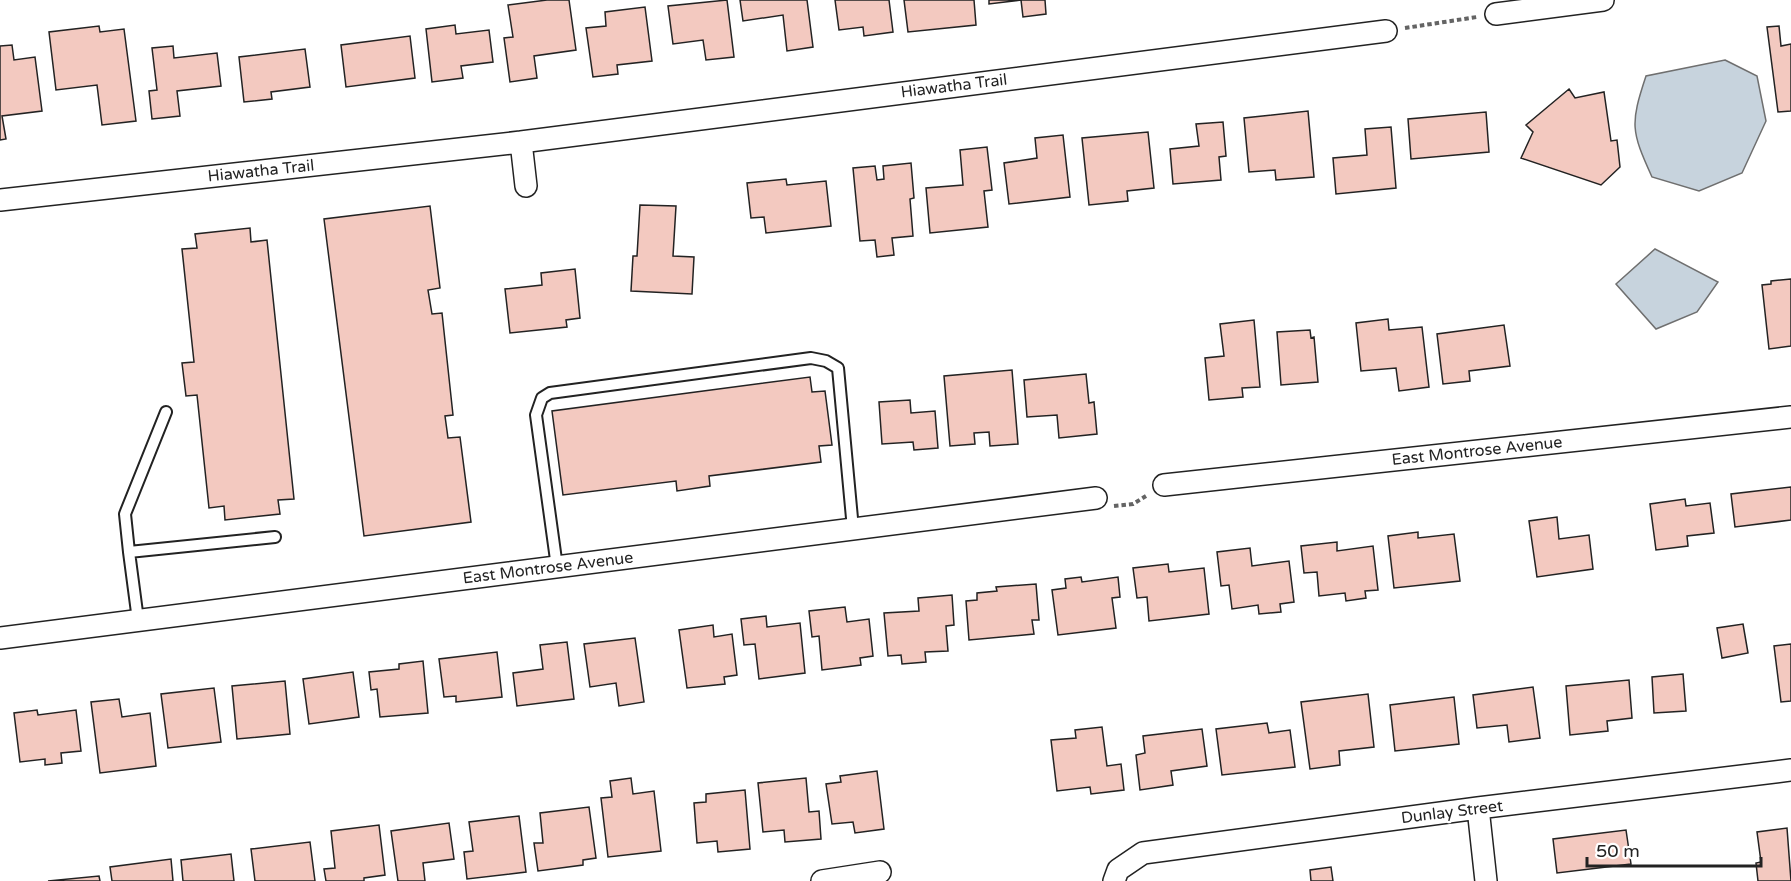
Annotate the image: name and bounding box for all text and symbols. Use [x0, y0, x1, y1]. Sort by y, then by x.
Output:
street label: Hiawatha Trail [900, 70, 1008, 102]
street label: Hiawatha Trail [207, 155, 315, 187]
street label: East Montrose Avenue [1391, 432, 1563, 470]
street label: East Montrose Avenue [462, 548, 634, 588]
street label: Dunlay Street [1400, 796, 1504, 828]
scale bar [1587, 830, 1761, 868]
text: 50 m [1596, 840, 1640, 862]

